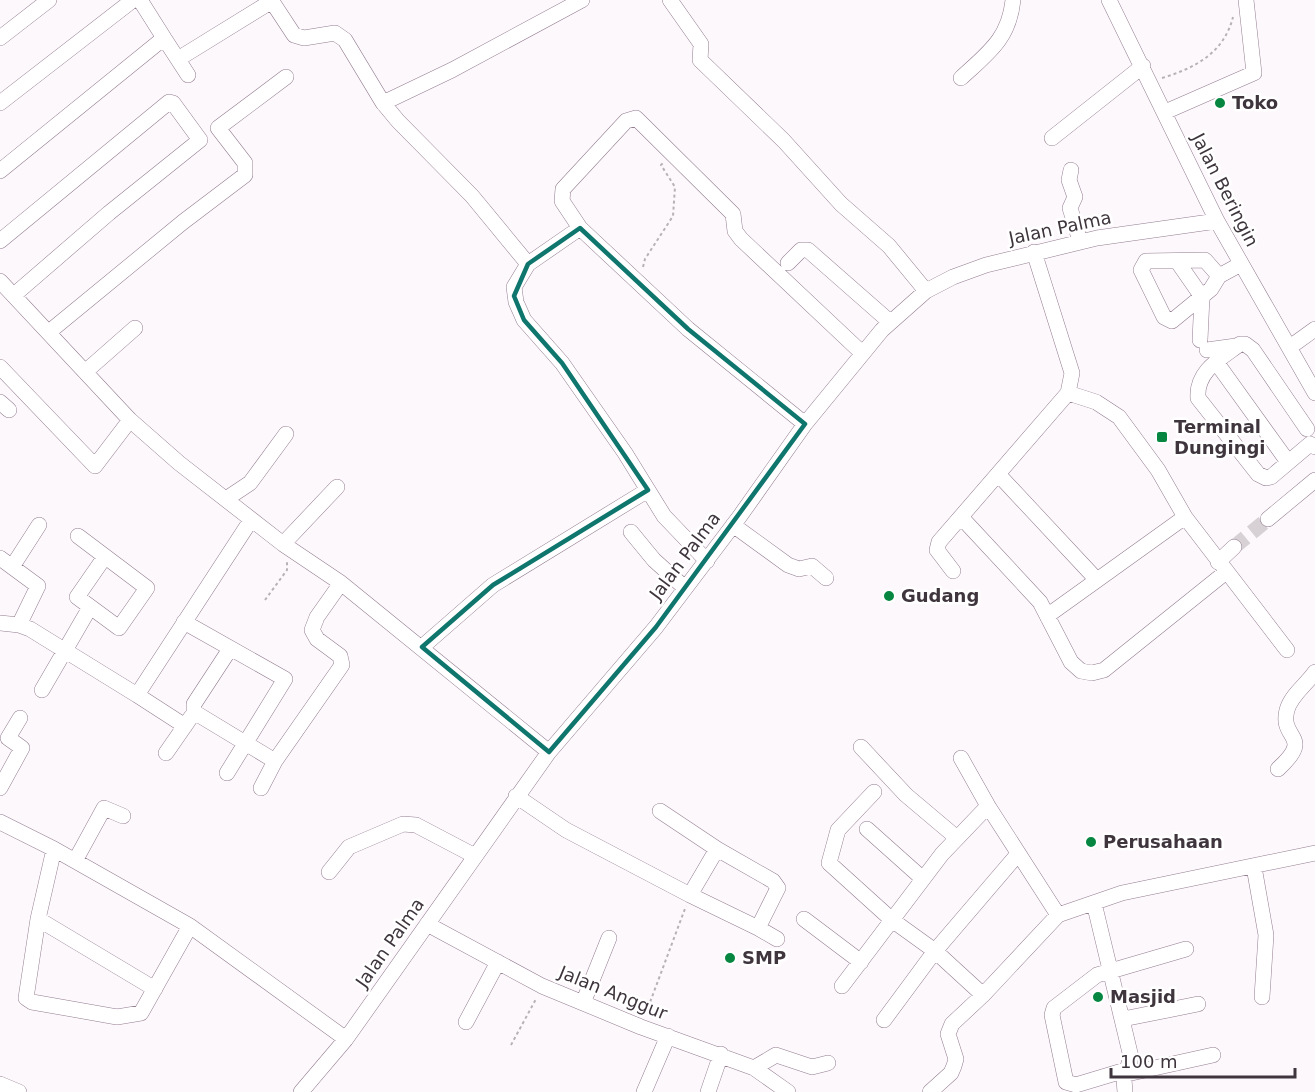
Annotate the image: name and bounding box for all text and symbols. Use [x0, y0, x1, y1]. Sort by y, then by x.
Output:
place label: Toko [1232, 92, 1278, 113]
marker: Toko [1213, 96, 1227, 110]
street label: Jalan Beringin [1187, 129, 1263, 250]
street label: Jalan Palma [1006, 206, 1113, 249]
place label: Terminal Dungingi [1174, 416, 1266, 458]
marker: Terminal Dungingi [1155, 430, 1169, 444]
street label: Jalan Palma [644, 508, 724, 604]
place label: Gudang [901, 585, 979, 606]
marker: Gudang [882, 589, 896, 603]
place label: Perusahaan [1103, 831, 1223, 852]
marker: Perusahaan [1084, 835, 1098, 849]
street label: Jalan Palma [351, 894, 428, 992]
place label: SMP [742, 947, 786, 968]
marker: SMP [723, 951, 737, 965]
street label: Jalan Anggur [555, 961, 671, 1024]
place label: Masjid [1110, 986, 1176, 1007]
marker: Masjid [1091, 990, 1105, 1004]
scale bar [1111, 1041, 1296, 1079]
text: 100 m [1120, 1051, 1178, 1072]

